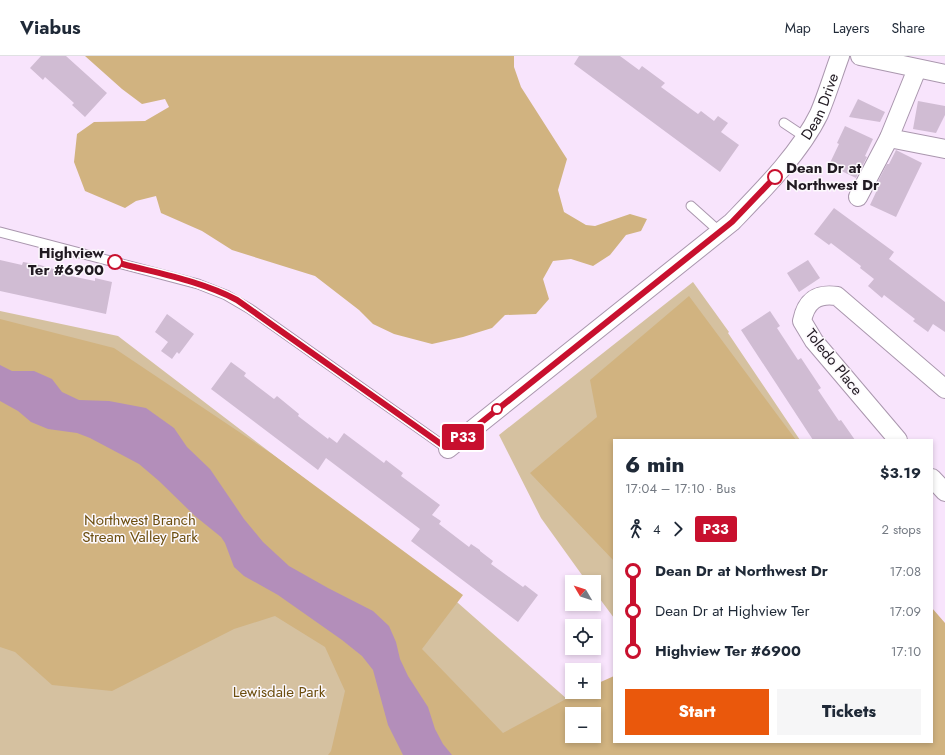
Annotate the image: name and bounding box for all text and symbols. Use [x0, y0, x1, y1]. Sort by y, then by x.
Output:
text: Viabus [20, 14, 81, 41]
text: Map [785, 18, 811, 38]
text: Layers [833, 18, 869, 38]
text: Share [891, 18, 925, 38]
street label: Dean Drive [796, 70, 844, 144]
place label: Dean Dr at Northwest Dr [786, 157, 880, 196]
marker: Dean Dr at Northwest Dr [767, 169, 783, 185]
place label: Highview Ter #6900 [28, 242, 105, 281]
marker: Highview Ter #6900 [107, 254, 123, 270]
street label: Toledo Place [800, 324, 868, 400]
unlabelled marker [491, 403, 503, 415]
line badge: P33 [440, 424, 486, 450]
text: P33 [450, 427, 476, 447]
text: 6 min [625, 448, 684, 480]
text: $3.19 [880, 462, 921, 484]
text: 17:04 – 17:10 · Bus [625, 479, 736, 498]
park label: Northwest Branch Stream Valley Park [82, 509, 198, 548]
icon: walk [625, 518, 647, 540]
icon: forward [667, 518, 689, 540]
text: P33 [703, 519, 729, 539]
text: 4 [653, 520, 661, 539]
text: 2 stops [882, 520, 921, 539]
text: Dean Dr at Northwest Dr [655, 560, 828, 582]
text: 17:08 [890, 562, 921, 581]
north arrow [565, 575, 601, 611]
map controls [565, 575, 601, 743]
text: Dean Dr at Highview Ter [655, 600, 810, 622]
text: 17:09 [889, 602, 921, 621]
button: locate [565, 619, 601, 655]
text: Highview Ter #6900 [655, 640, 801, 662]
text: 17:10 [891, 642, 921, 661]
button: + [565, 663, 601, 699]
park label: Lewisdale Park [233, 681, 326, 703]
button: Start [625, 689, 769, 735]
button: Tickets [777, 689, 921, 735]
button: − [565, 707, 601, 743]

